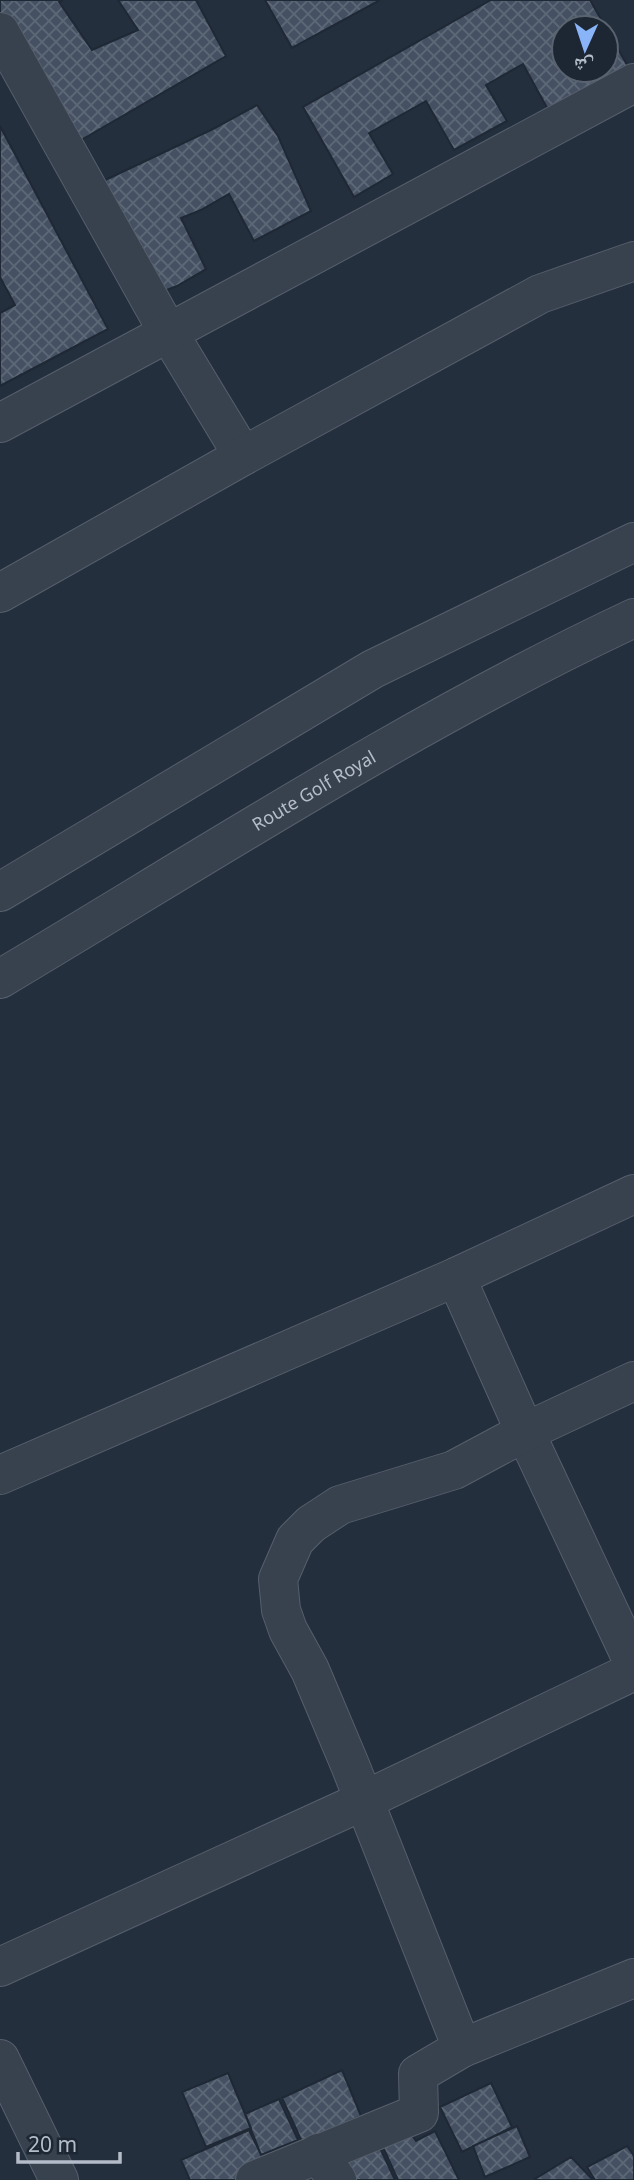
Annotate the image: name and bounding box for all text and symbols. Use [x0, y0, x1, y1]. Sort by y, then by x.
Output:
north arrow [550, 14, 620, 84]
text: ش [573, 52, 595, 79]
street label: Route Golf Royal [247, 744, 380, 836]
scale bar [18, 2120, 119, 2164]
text: 20 m [28, 2130, 77, 2158]

